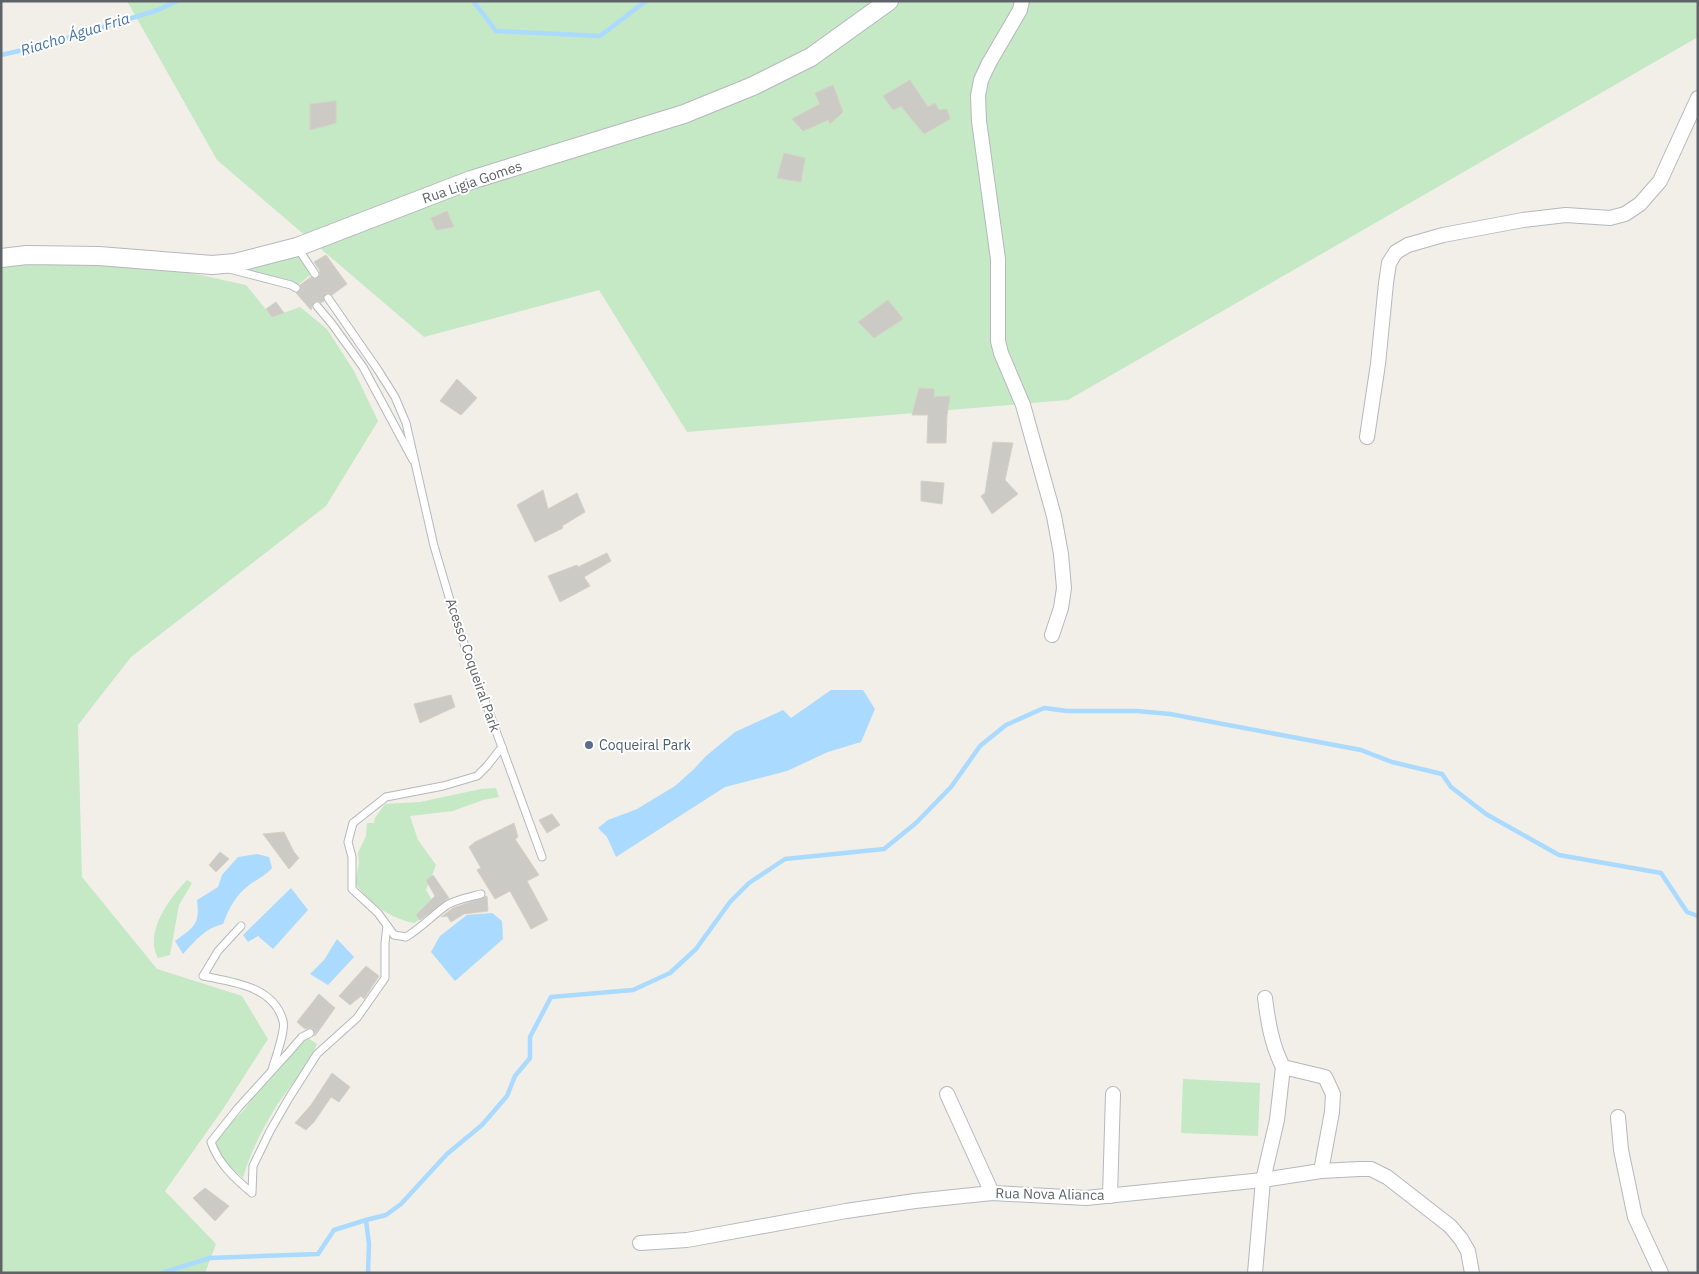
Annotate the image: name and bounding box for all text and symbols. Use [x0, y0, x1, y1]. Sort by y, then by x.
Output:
water label: Riacho Água Fria [18, 8, 132, 60]
street label: Rua Ligia Gomes [420, 156, 524, 207]
street label: Acesso Coqueiral Park [442, 596, 505, 735]
place label: Coqueiral Park [599, 736, 691, 754]
marker: Coqueiral Park [583, 739, 595, 751]
street label: Rua Nova Alianca [995, 1184, 1105, 1204]

